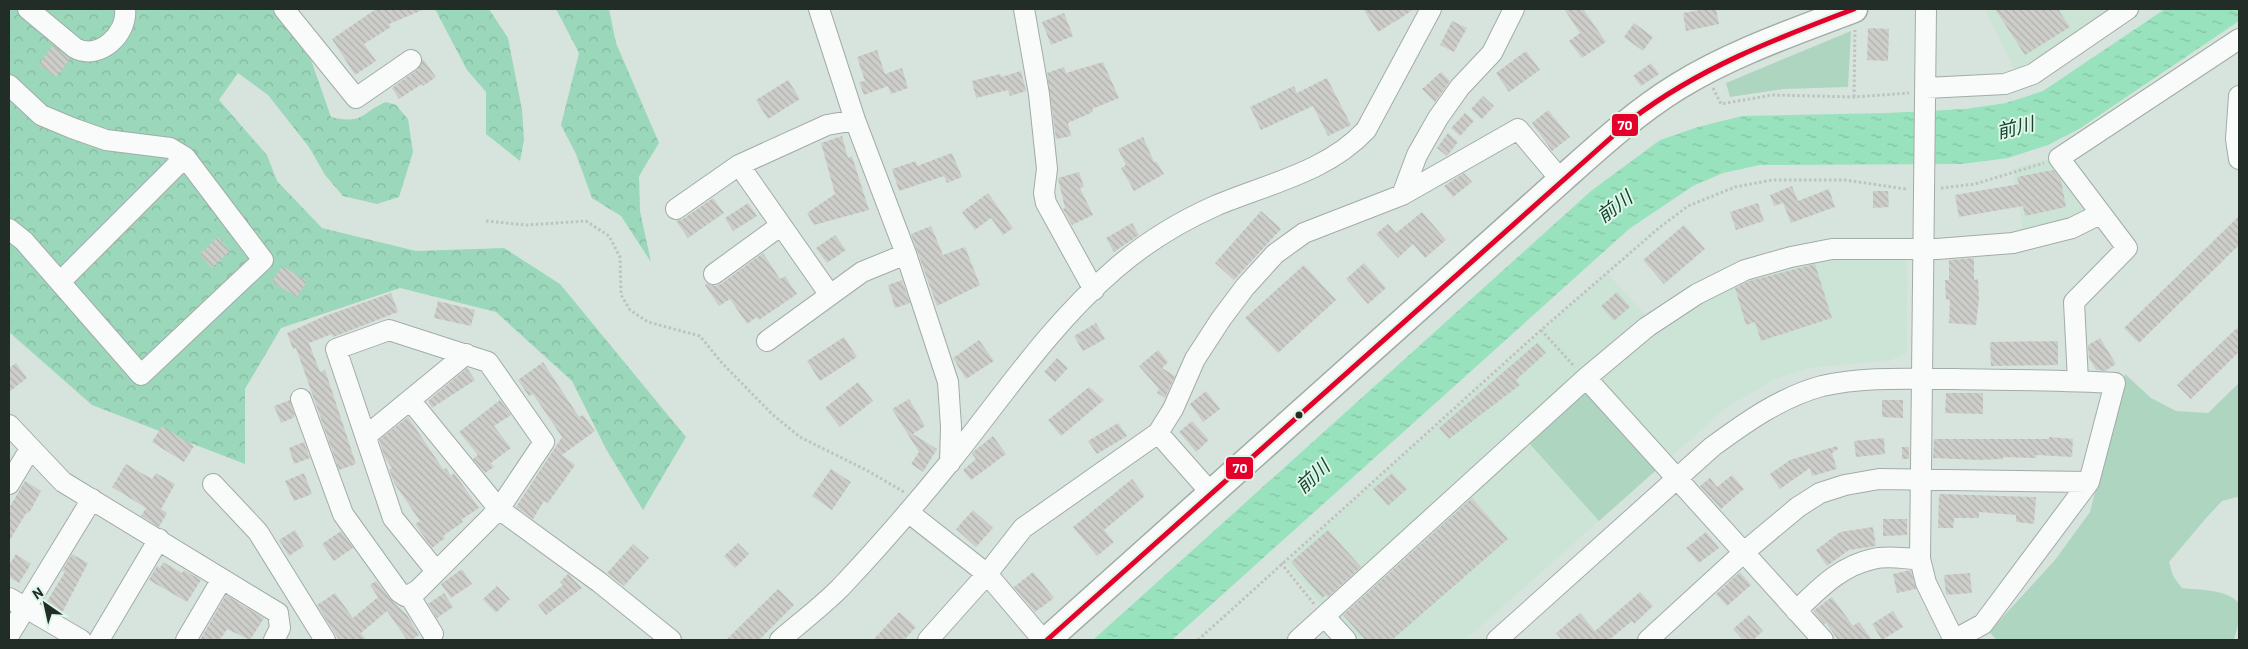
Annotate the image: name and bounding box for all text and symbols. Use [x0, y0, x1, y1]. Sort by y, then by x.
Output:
water label: 前川 [1994, 111, 2038, 143]
line badge: 70 [1611, 113, 1639, 137]
text: 70 [1618, 116, 1632, 133]
water label: 前川 [1592, 184, 1638, 227]
unlabelled marker [1294, 410, 1304, 420]
water label: 前川 [1290, 453, 1335, 497]
line badge: 70 [1225, 456, 1254, 480]
text: 70 [1233, 459, 1247, 476]
north arrow [20, 579, 70, 629]
text: N [29, 583, 46, 602]

